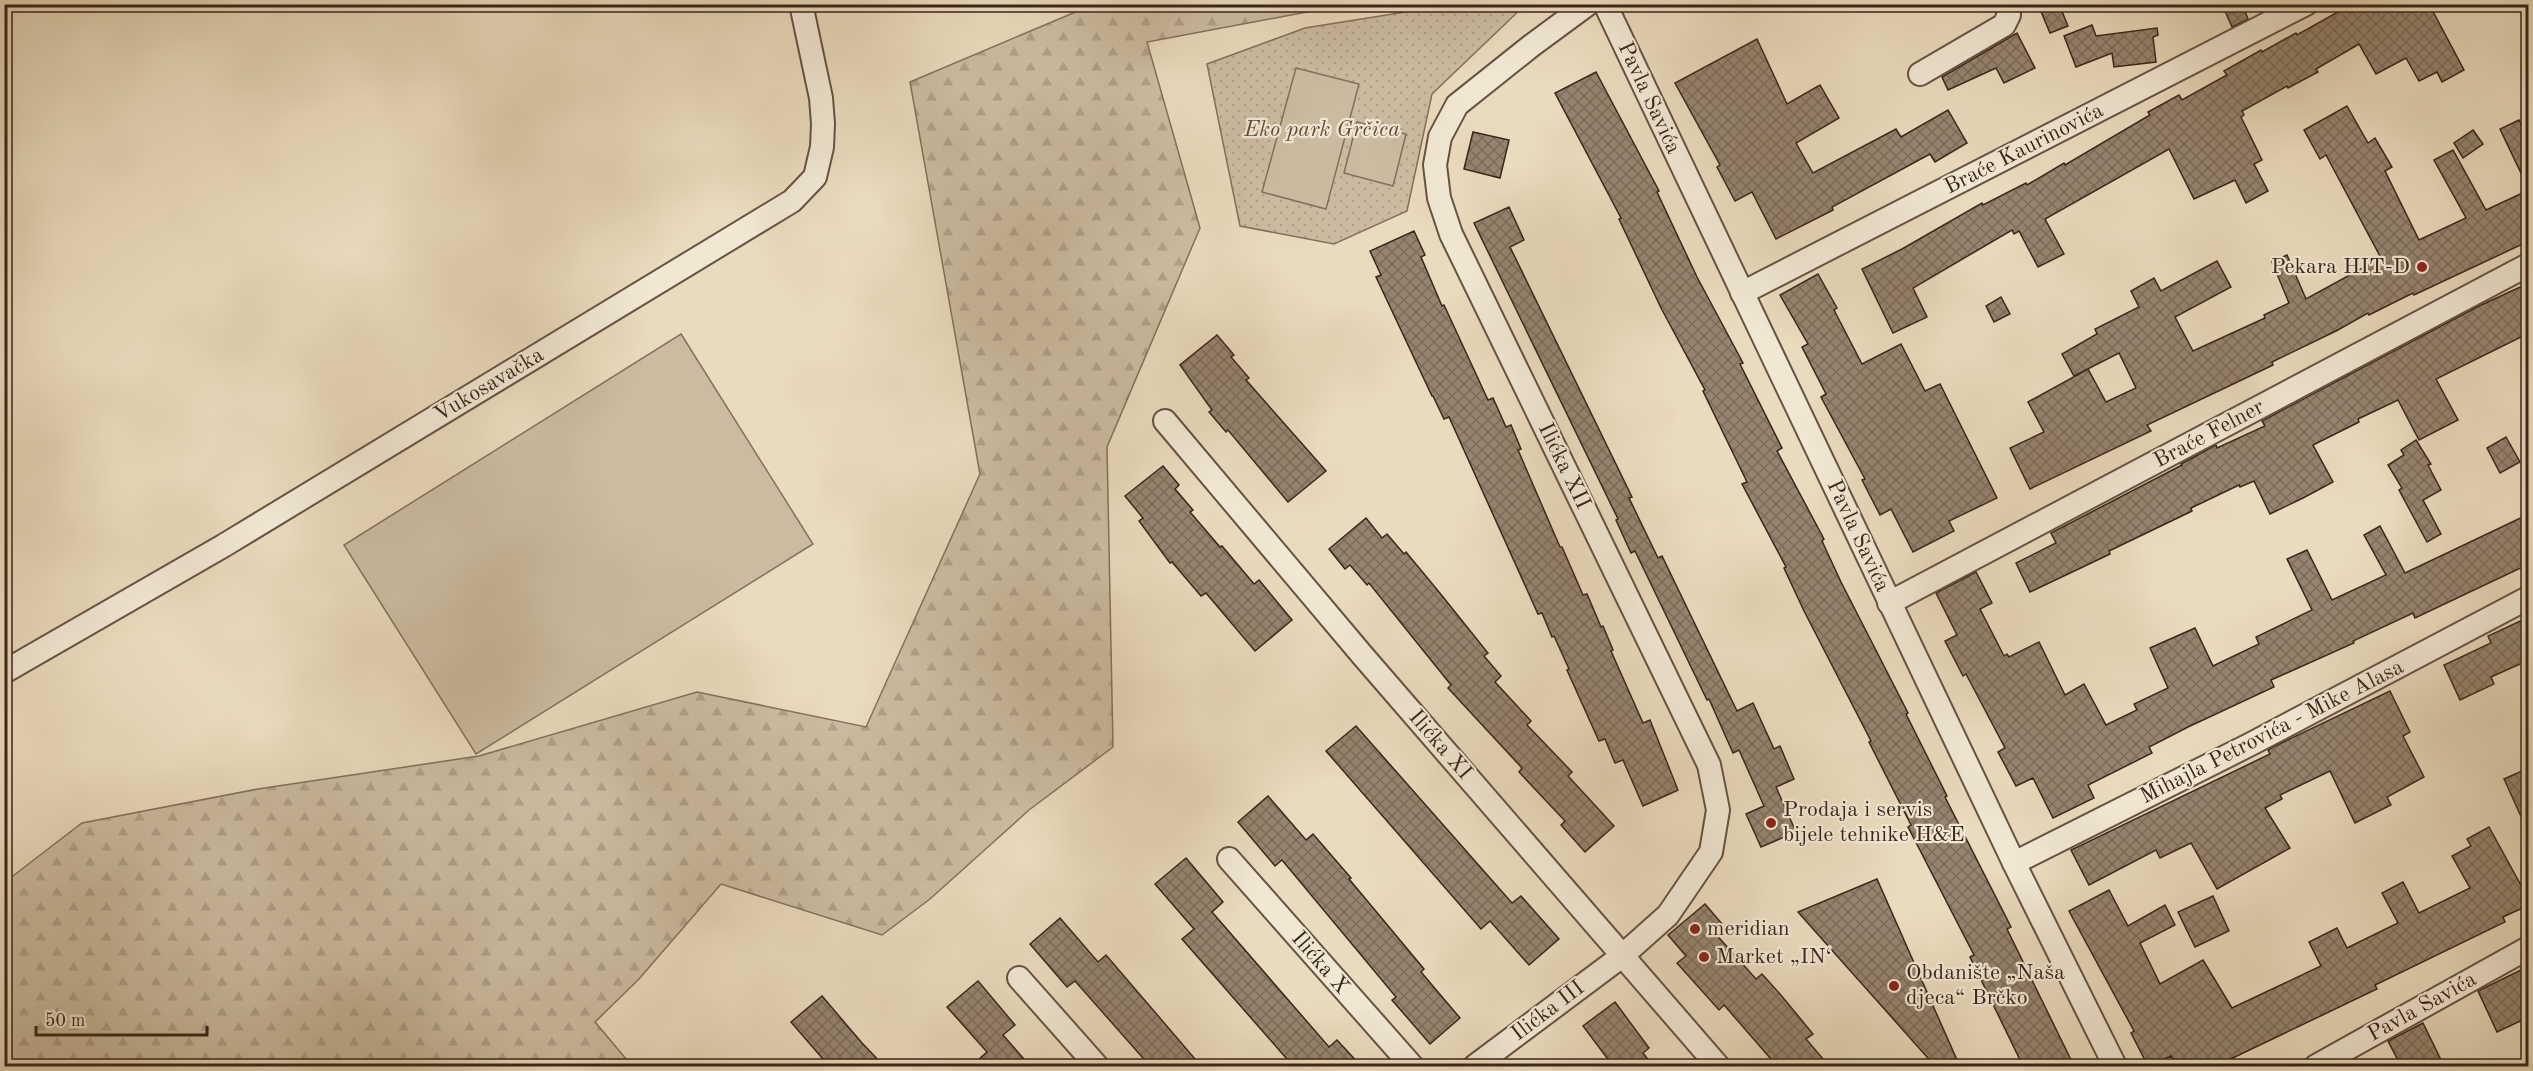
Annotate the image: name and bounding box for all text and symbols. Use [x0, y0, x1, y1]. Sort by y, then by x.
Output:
street label: Pavla Savića [1614, 39, 1685, 157]
street label: Braće Kaurinovića [1941, 99, 2107, 199]
park label: Eko park Grčica [1243, 119, 1400, 141]
place label: Pekara HIT-D [2271, 256, 2410, 278]
marker: Pekara HIT-D [2415, 260, 2429, 274]
street label: Vukosavačka [430, 344, 548, 426]
street label: Braće Felner [2150, 396, 2268, 472]
street label: Ilićka XII [1534, 420, 1594, 512]
street label: Pavla Savića [1823, 477, 1894, 595]
street label: Mihajla Petrovića - Mike Alasa [2137, 656, 2407, 808]
street label: Ilićka XI [1404, 706, 1476, 784]
place label: Prodaja i servis bijele tehnike H&E [1783, 799, 1965, 846]
marker: Prodaja i servis bijele tehnike H&E [1764, 816, 1778, 830]
place label: meridian [1707, 918, 1790, 940]
marker: meridian [1688, 922, 1702, 936]
street label: Ilićka X [1287, 927, 1353, 999]
place label: Market „IN‘ [1716, 946, 1832, 968]
marker: Market „IN‘ [1697, 950, 1711, 964]
place label: Obdanište „Naša djeca“ Brčko [1906, 962, 2065, 1009]
street label: Pavla Savića [2364, 968, 2480, 1046]
street label: Ilićka III [1508, 977, 1588, 1045]
marker: Obdanište „Naša djeca“ Brčko [1887, 979, 1901, 993]
scale bar [36, 999, 207, 1037]
text: 50 m [45, 1012, 85, 1030]

